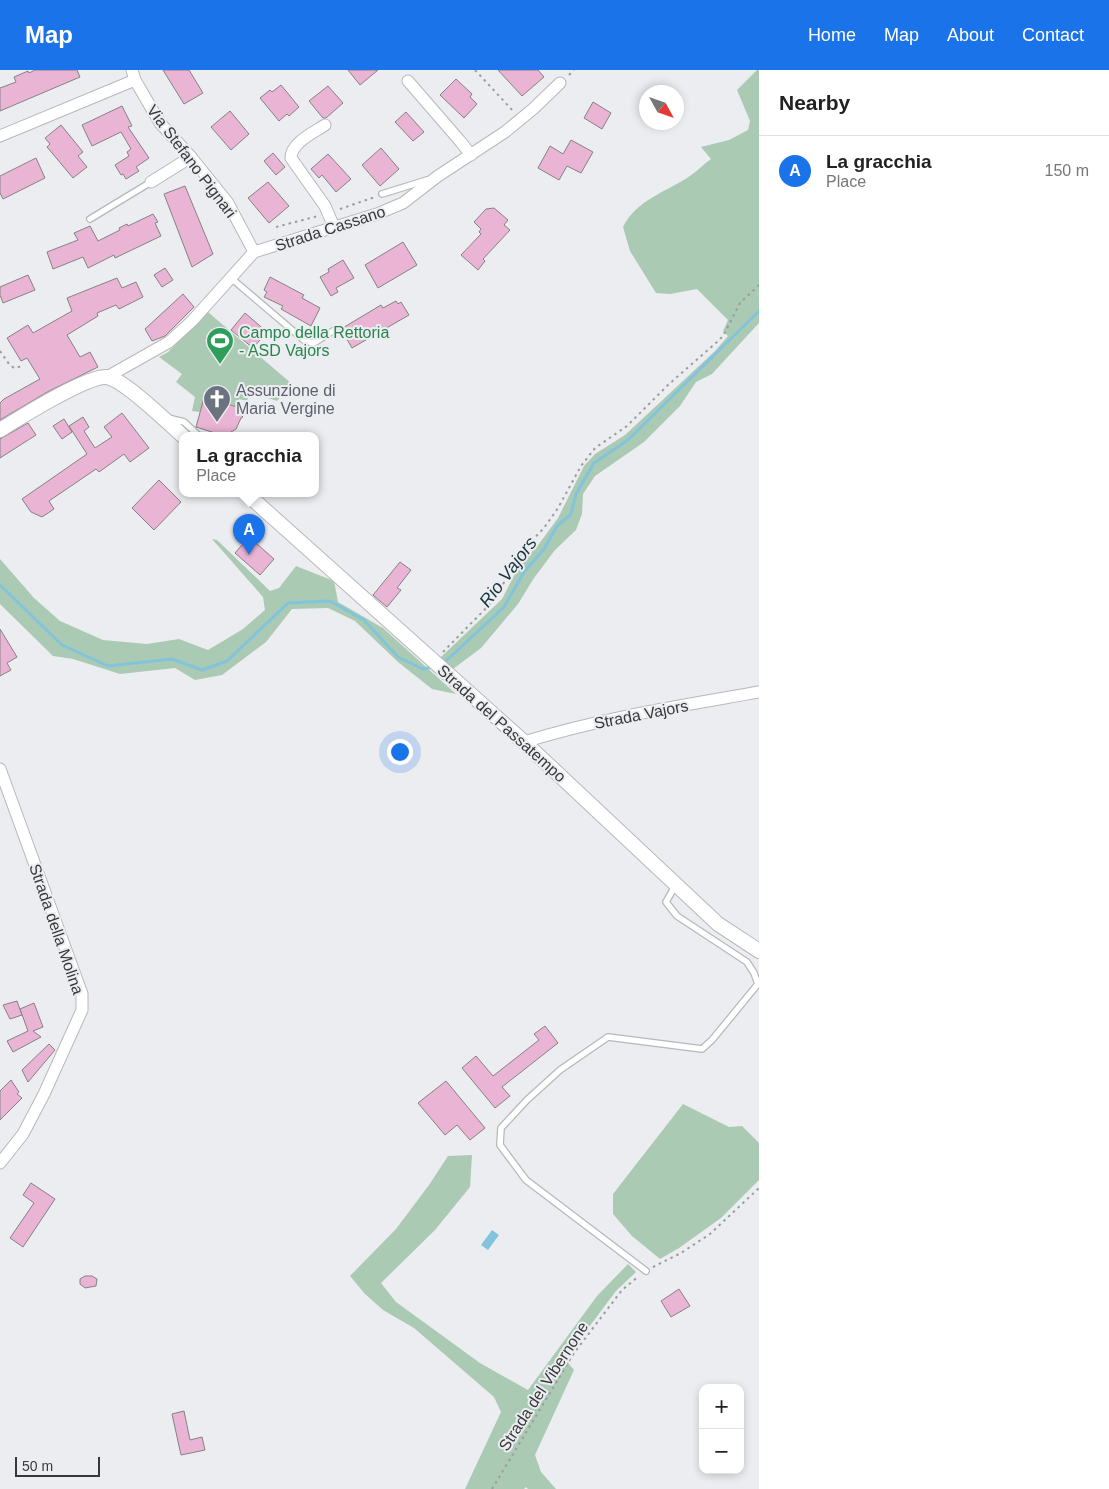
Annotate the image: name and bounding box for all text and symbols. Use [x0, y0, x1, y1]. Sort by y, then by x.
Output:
text: Map [25, 21, 73, 48]
text: Home [808, 25, 856, 45]
text: Map [884, 25, 919, 45]
text: About [947, 25, 994, 45]
text: Contact [1022, 25, 1084, 45]
north arrow [639, 85, 684, 130]
text: Nearby [779, 91, 850, 114]
street label: Via Stefano Pignari [144, 102, 240, 221]
text: La gracchia [826, 151, 932, 172]
text: A [789, 162, 801, 179]
text: 150 m [1045, 162, 1089, 179]
text: Place [826, 173, 866, 190]
street label: Strada Cassano [273, 203, 387, 254]
place label: Campo della Rettoria - ASD Vajors [239, 324, 389, 359]
sports icon: Campo della Rettoria - ASD Vajors [205, 326, 235, 365]
place label: Assunzione di Maria Vergine [236, 382, 336, 417]
church icon: Assunzione di Maria Vergine [202, 384, 232, 423]
popup [179, 432, 319, 497]
text: La gracchia [196, 445, 302, 466]
text: Place [196, 467, 236, 484]
pin: A [233, 514, 265, 555]
water label: Rio Vajors [475, 533, 541, 611]
street label: Strada del Passatempo [434, 661, 569, 785]
street label: Strada Vajors [592, 697, 690, 732]
your location [387, 739, 413, 765]
street label: Strada della Molina [26, 862, 87, 997]
street label: Strada del Vibernone [495, 1319, 591, 1454]
map controls [699, 1384, 744, 1474]
button: + [699, 1384, 744, 1429]
button: − [699, 1429, 744, 1474]
scale bar [15, 1454, 100, 1477]
text: 50 m [22, 1458, 53, 1474]

